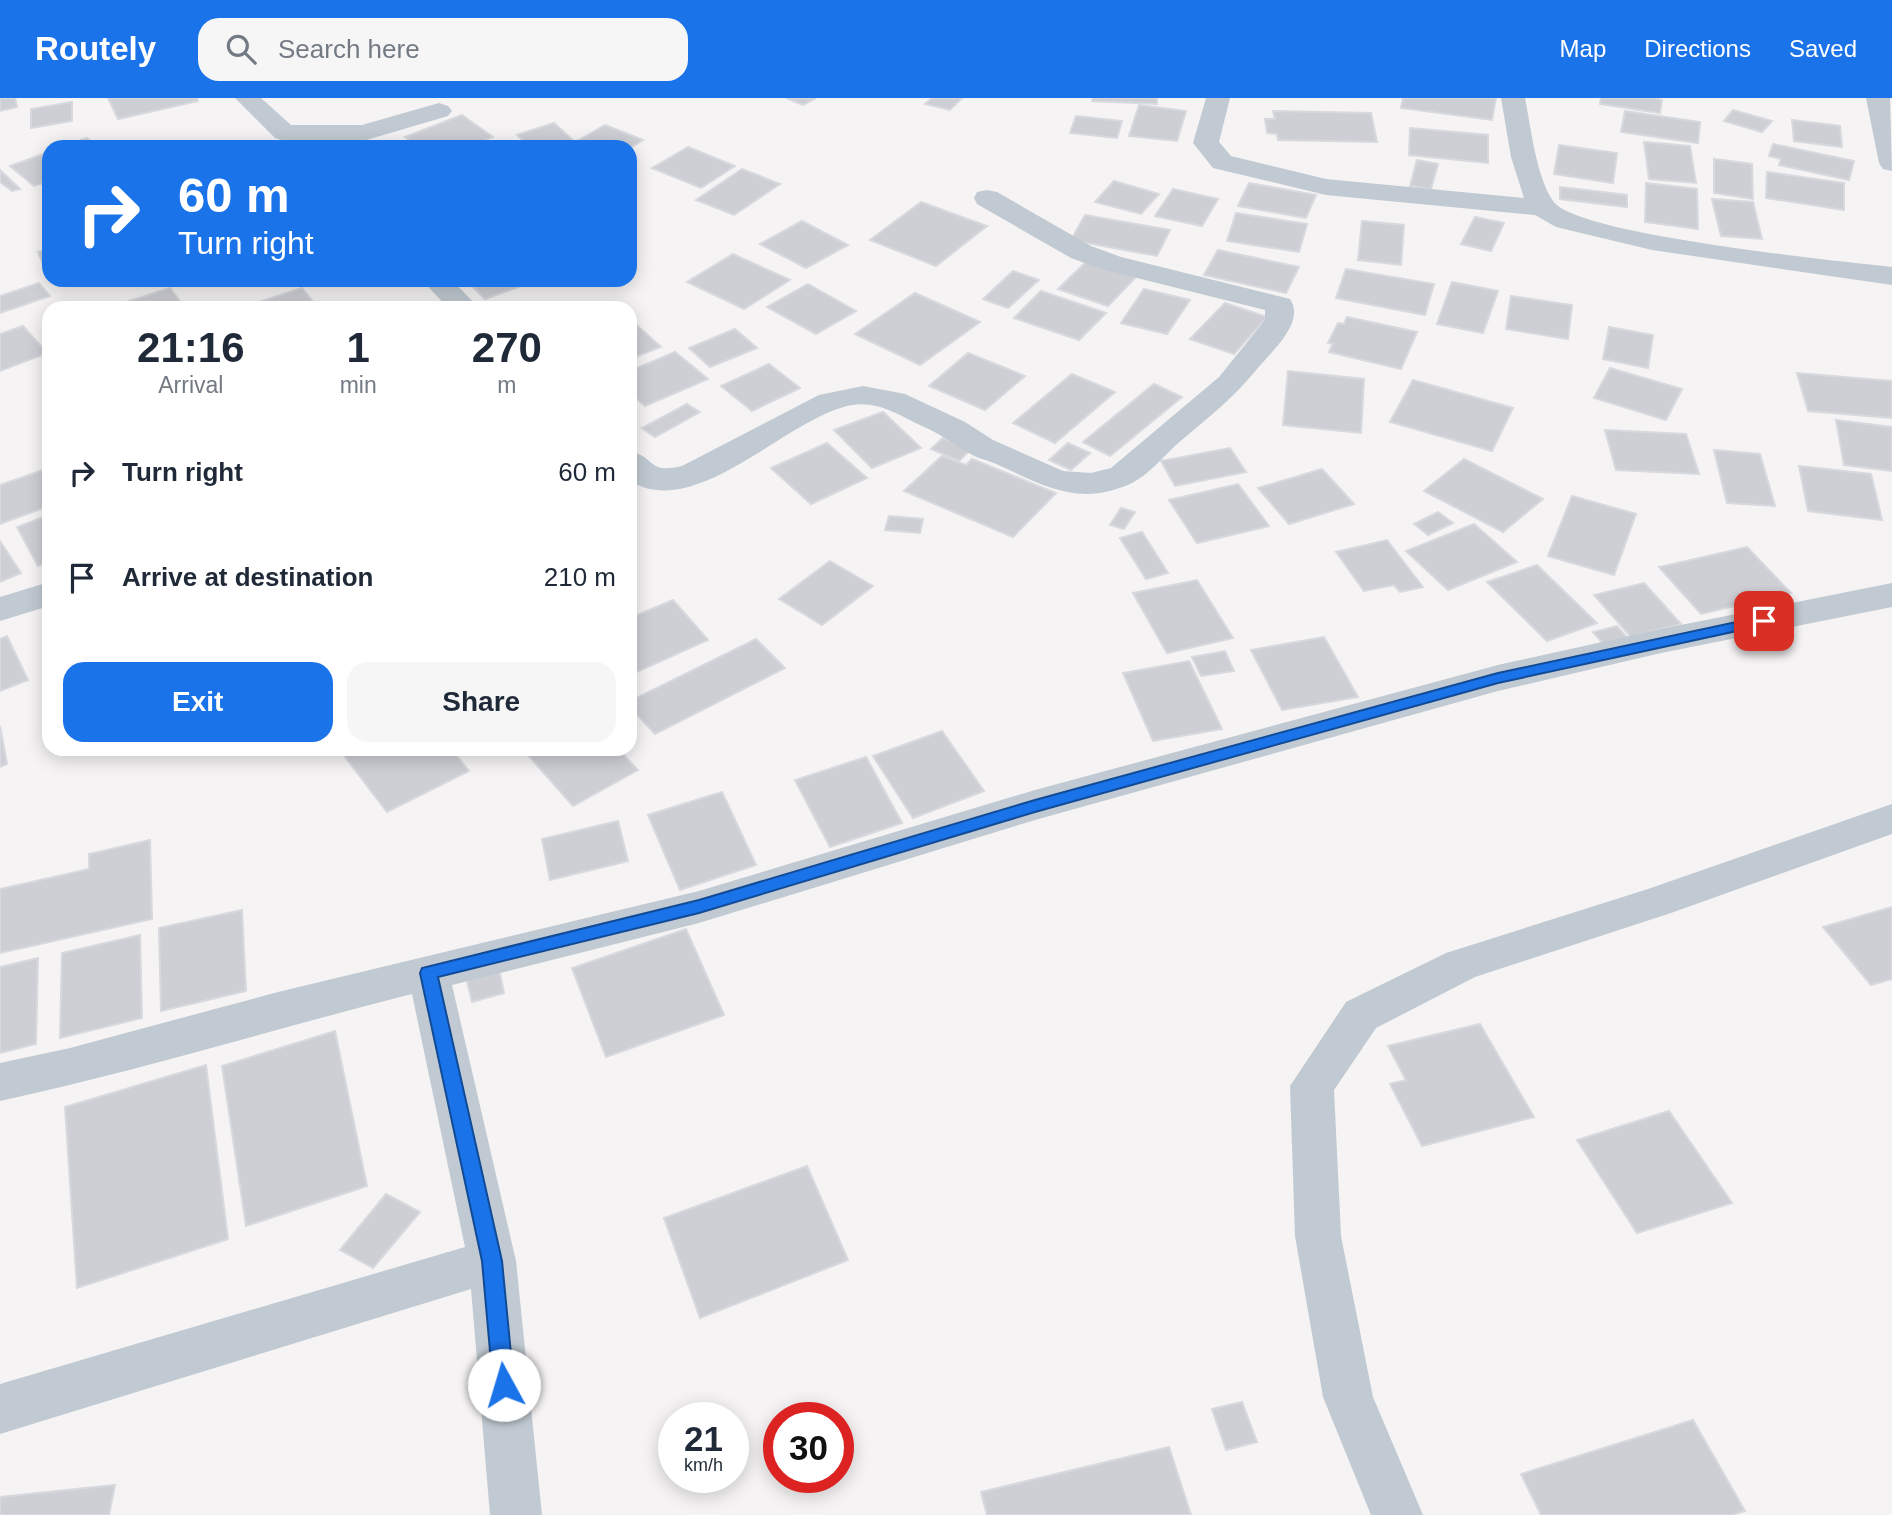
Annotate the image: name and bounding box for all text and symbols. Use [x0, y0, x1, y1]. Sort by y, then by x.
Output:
search box [198, 18, 688, 81]
text: Routely [35, 30, 156, 67]
icon: search [222, 30, 260, 68]
text: Search here [278, 34, 420, 64]
text: Map [1560, 35, 1606, 62]
text: Directions [1644, 35, 1751, 62]
text: Saved [1789, 35, 1857, 62]
icon: right [63, 168, 154, 259]
text: 60 m [178, 168, 290, 222]
text: Turn right [178, 225, 314, 261]
text: 21:16 [137, 324, 245, 371]
text: 1 [346, 324, 370, 371]
text: 270 [472, 324, 542, 371]
text: Arrival [158, 372, 223, 398]
text: min [340, 372, 377, 398]
text: m [497, 372, 516, 398]
icon: right [63, 454, 101, 492]
text: Turn right [122, 457, 243, 487]
text: 60 m [558, 457, 616, 487]
icon: arrive [63, 559, 101, 597]
text: Arrive at destination [122, 562, 373, 592]
text: 210 m [544, 562, 616, 592]
pin [1734, 591, 1794, 651]
icon: arrive [1745, 602, 1783, 640]
button: Exit [63, 662, 333, 742]
button: Share [347, 662, 616, 742]
position arrow [467, 1348, 541, 1422]
speed limit sign: 30 [763, 1402, 854, 1493]
text: 21 [684, 1419, 723, 1458]
text: km/h [684, 1455, 723, 1475]

